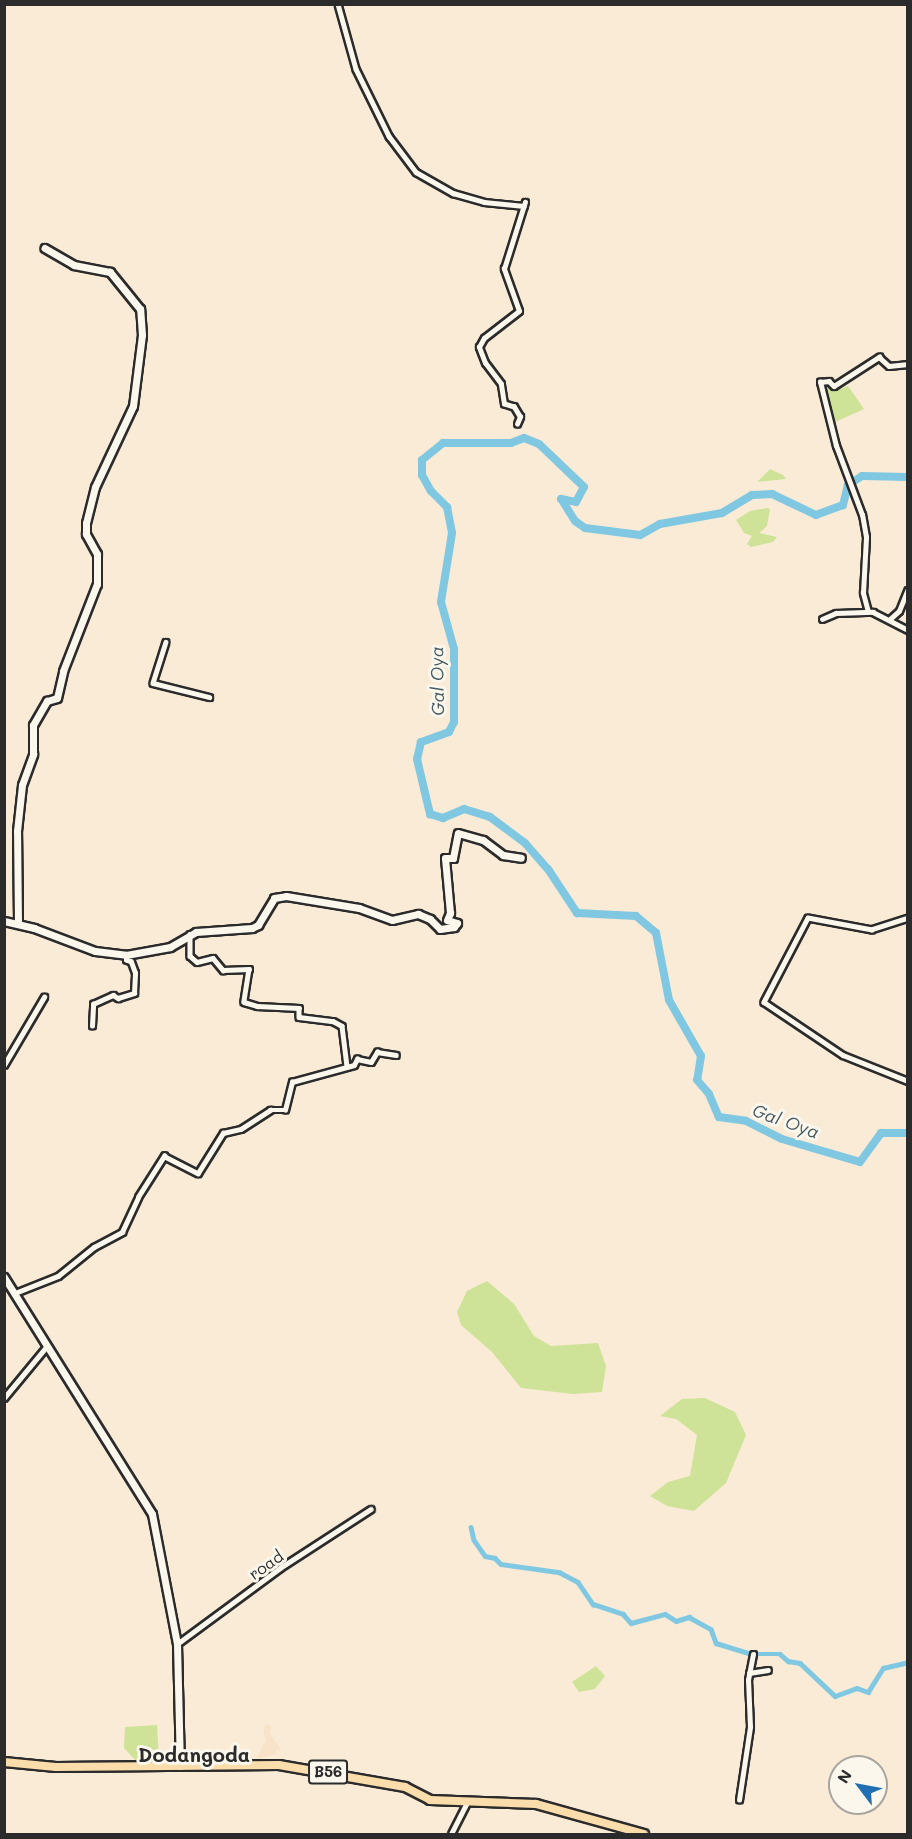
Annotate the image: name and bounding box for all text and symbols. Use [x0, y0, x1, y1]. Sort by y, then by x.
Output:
water label: Gal Oya [426, 646, 448, 716]
water label: Gal Oya [750, 1099, 822, 1143]
street label: road [245, 1546, 287, 1584]
district label: Dodangoda [138, 1742, 250, 1766]
north arrow [828, 1755, 888, 1815]
road number: B56 [307, 1760, 349, 1784]
text: N [832, 1766, 856, 1787]

